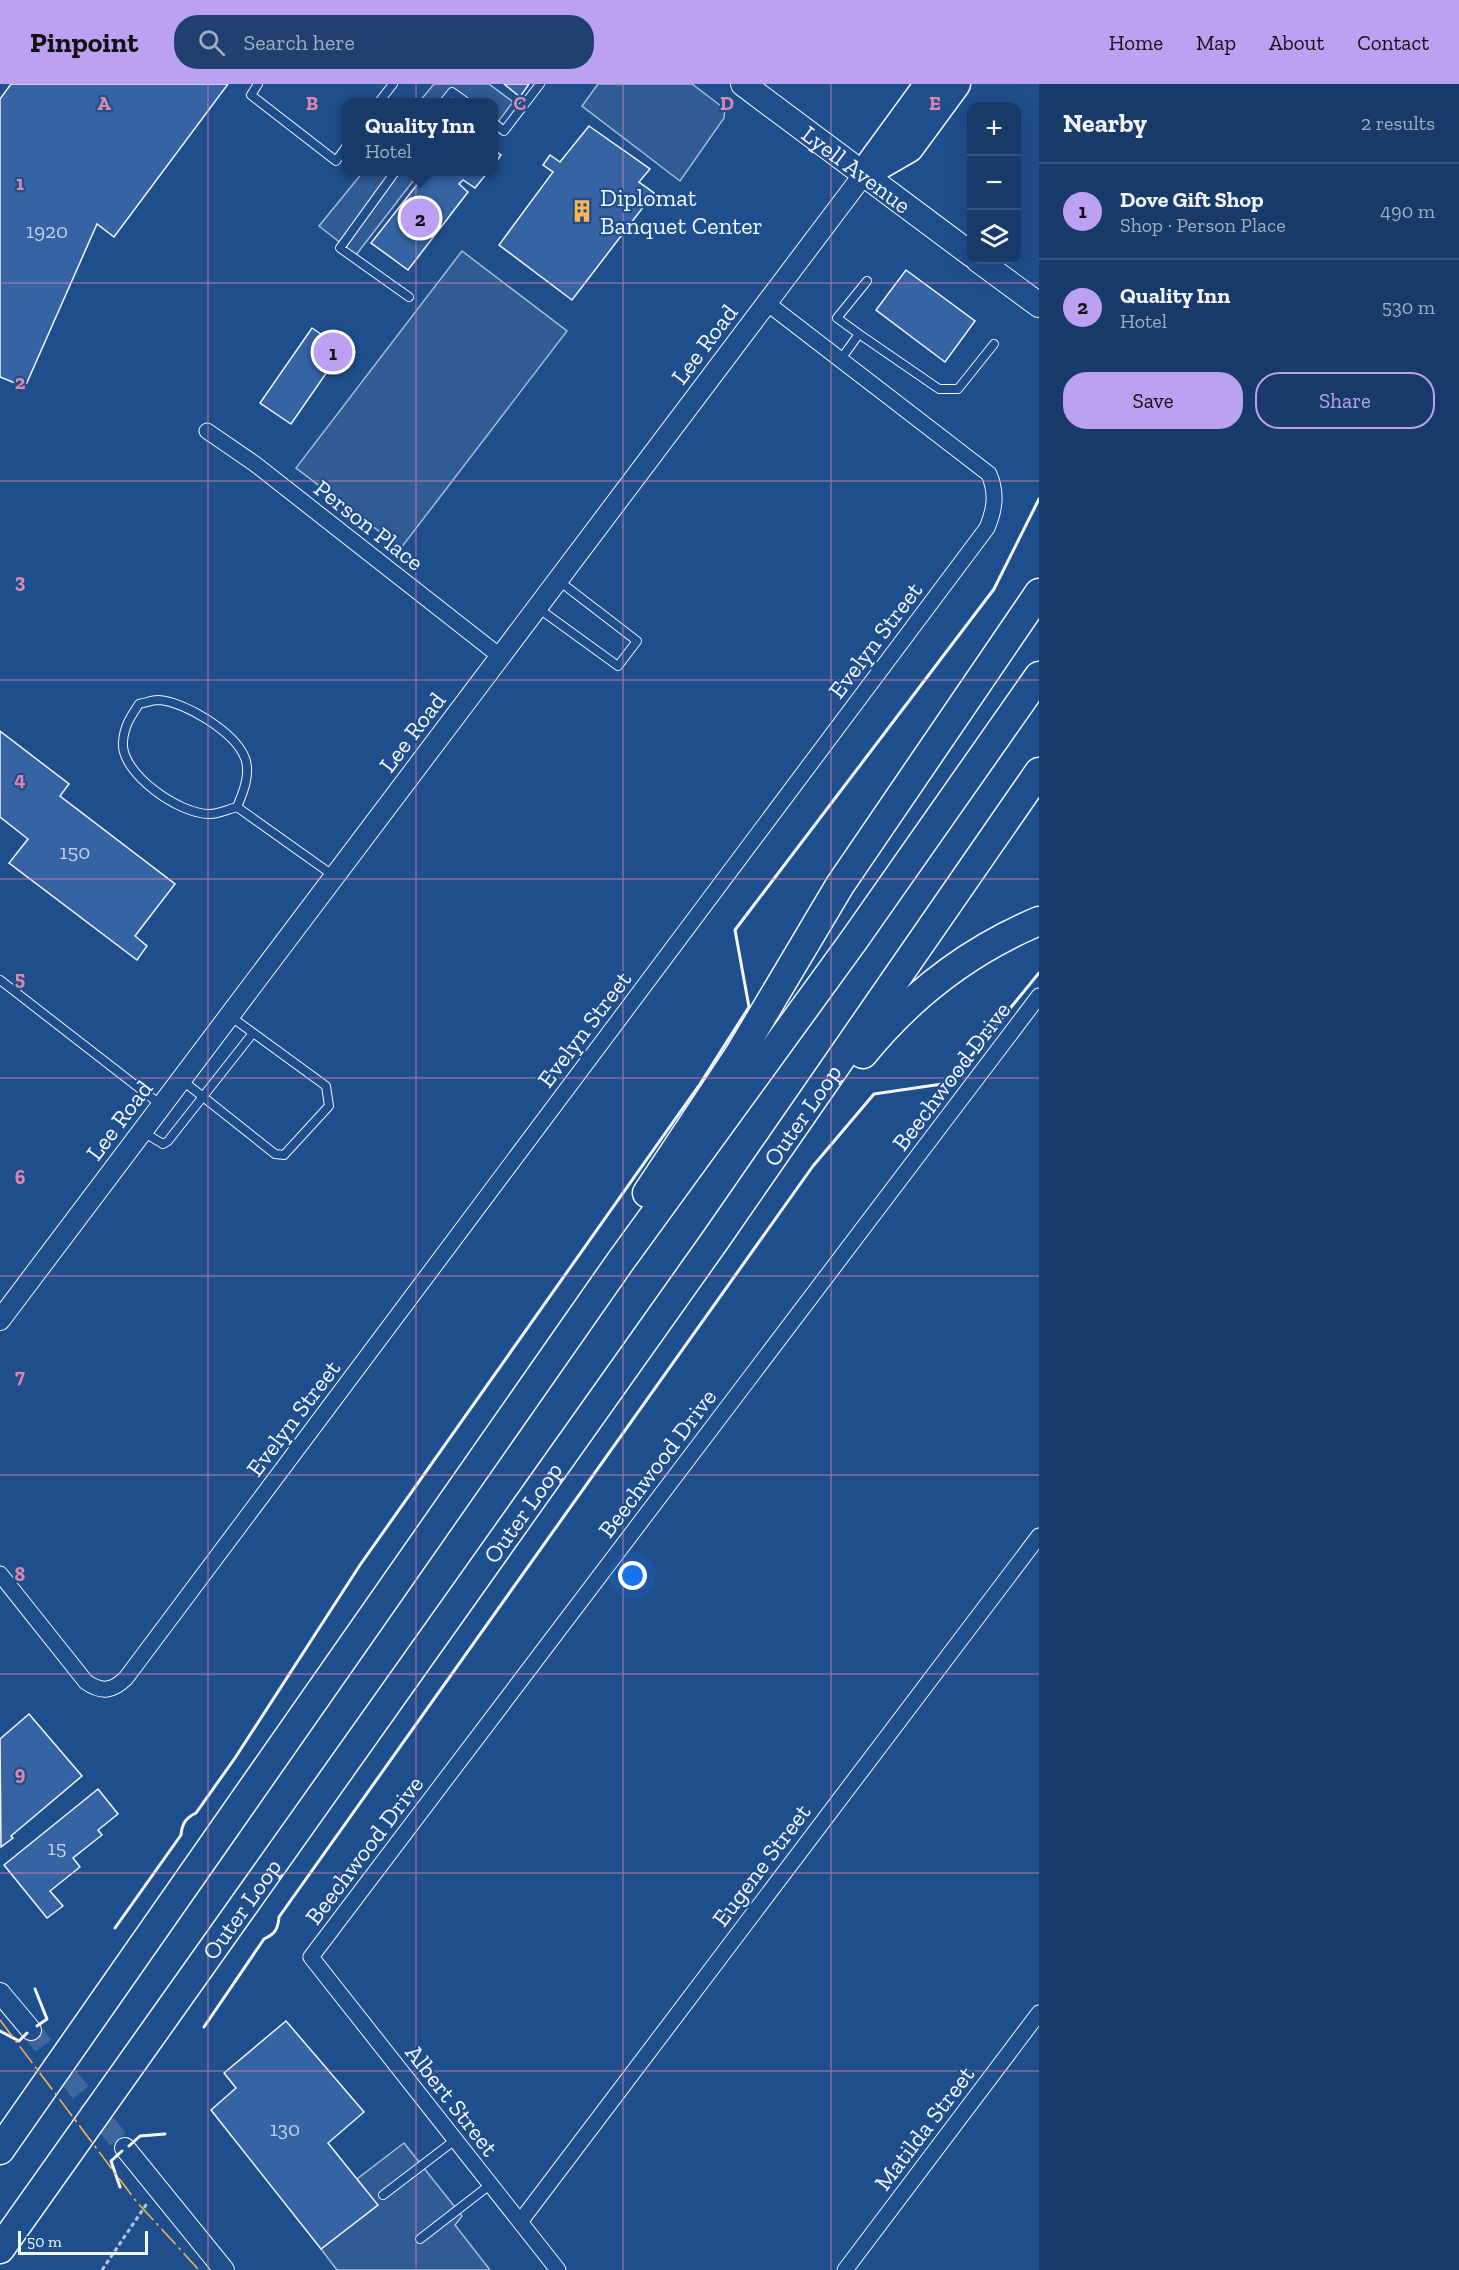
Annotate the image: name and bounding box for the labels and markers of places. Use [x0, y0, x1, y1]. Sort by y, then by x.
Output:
place label: Diplomat Banquet Center [600, 183, 763, 240]
pin: 2 [400, 196, 440, 240]
building icon: Diplomat Banquet Center [569, 198, 595, 224]
pin: 1 [314, 330, 352, 374]

